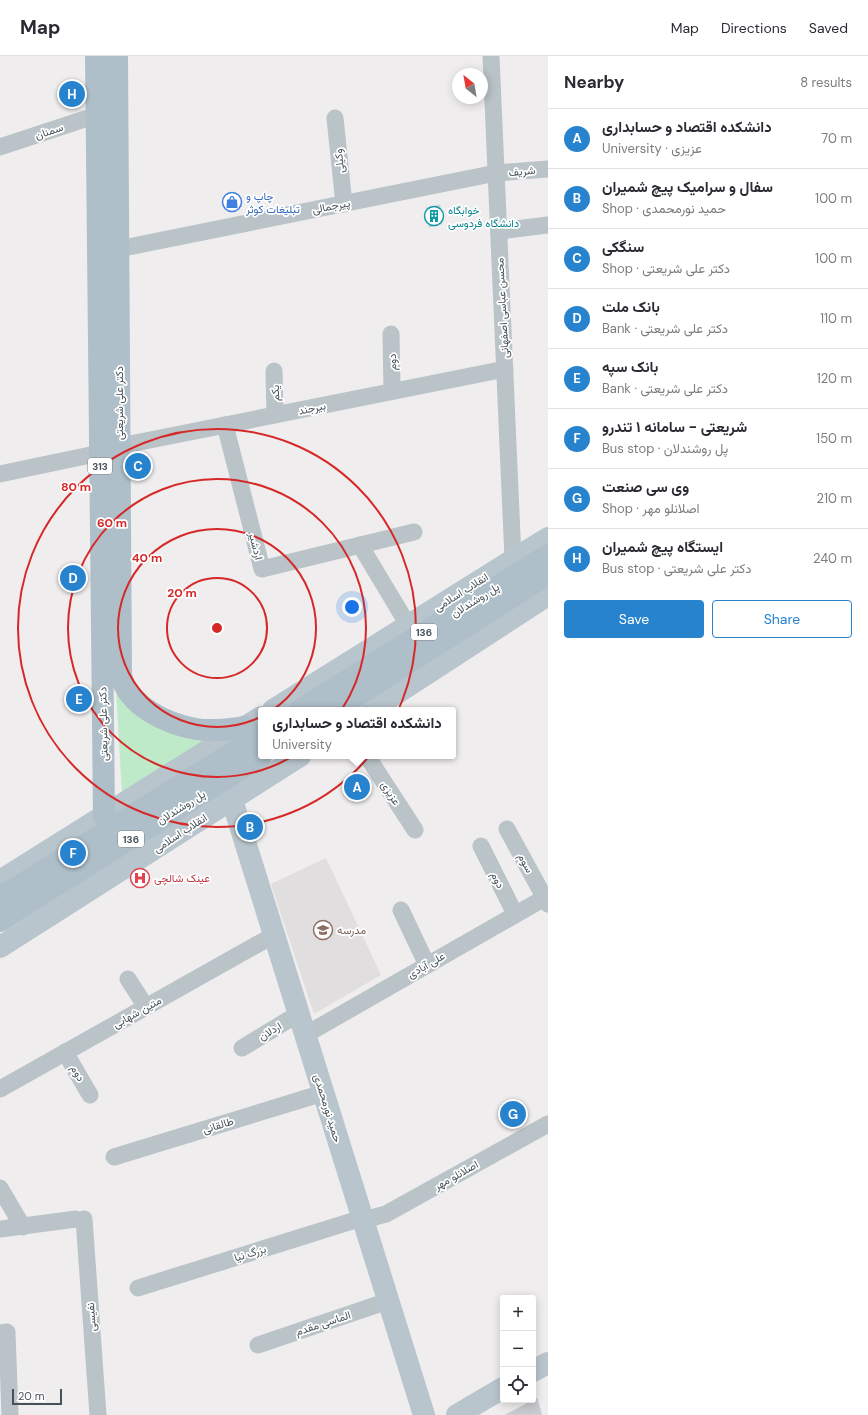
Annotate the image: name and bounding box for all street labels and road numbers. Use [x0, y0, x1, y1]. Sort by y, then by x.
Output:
street label: سمنان [33, 120, 65, 142]
street label: وکیلی [331, 148, 347, 174]
street label: شریف [508, 163, 536, 179]
street label: پیرجمالی [311, 195, 352, 218]
street label: محسن عباسی اصفهانی [492, 257, 512, 359]
street label: دوم [385, 354, 400, 370]
street label: دکتر علی شریعتی [112, 366, 126, 440]
street label: یکم [268, 385, 283, 401]
street label: بیرجند [297, 398, 327, 418]
road number: 313 [88, 458, 112, 474]
street label: اردشیر [246, 530, 266, 561]
street label: انقلاب اسلامی [431, 570, 491, 614]
street label: پل روشندلان [448, 580, 503, 621]
road number: 136 [411, 624, 437, 640]
street label: دکتر علی شریعتی [95, 687, 111, 761]
street label: عزیزی [378, 778, 404, 808]
street label: پل روشندلان [154, 787, 209, 828]
street label: انقلاب اسلامی [150, 810, 210, 856]
road number: 136 [118, 831, 144, 847]
street label: سوم [514, 851, 537, 876]
street label: دوم [487, 869, 508, 891]
street label: علی آبادی [405, 949, 447, 981]
street label: متین شهابی [110, 993, 164, 1031]
street label: اردلان [256, 1019, 284, 1043]
street label: دوم [67, 1062, 88, 1084]
street label: حمید نورمحمدی [311, 1072, 345, 1144]
street label: طالقانی [201, 1114, 235, 1136]
street label: اصلانلو مهر [431, 1157, 481, 1193]
street label: بزرگ نیا [232, 1242, 268, 1264]
street label: نفیسی [83, 1302, 99, 1332]
street label: الماسی مقدم [294, 1307, 353, 1339]

